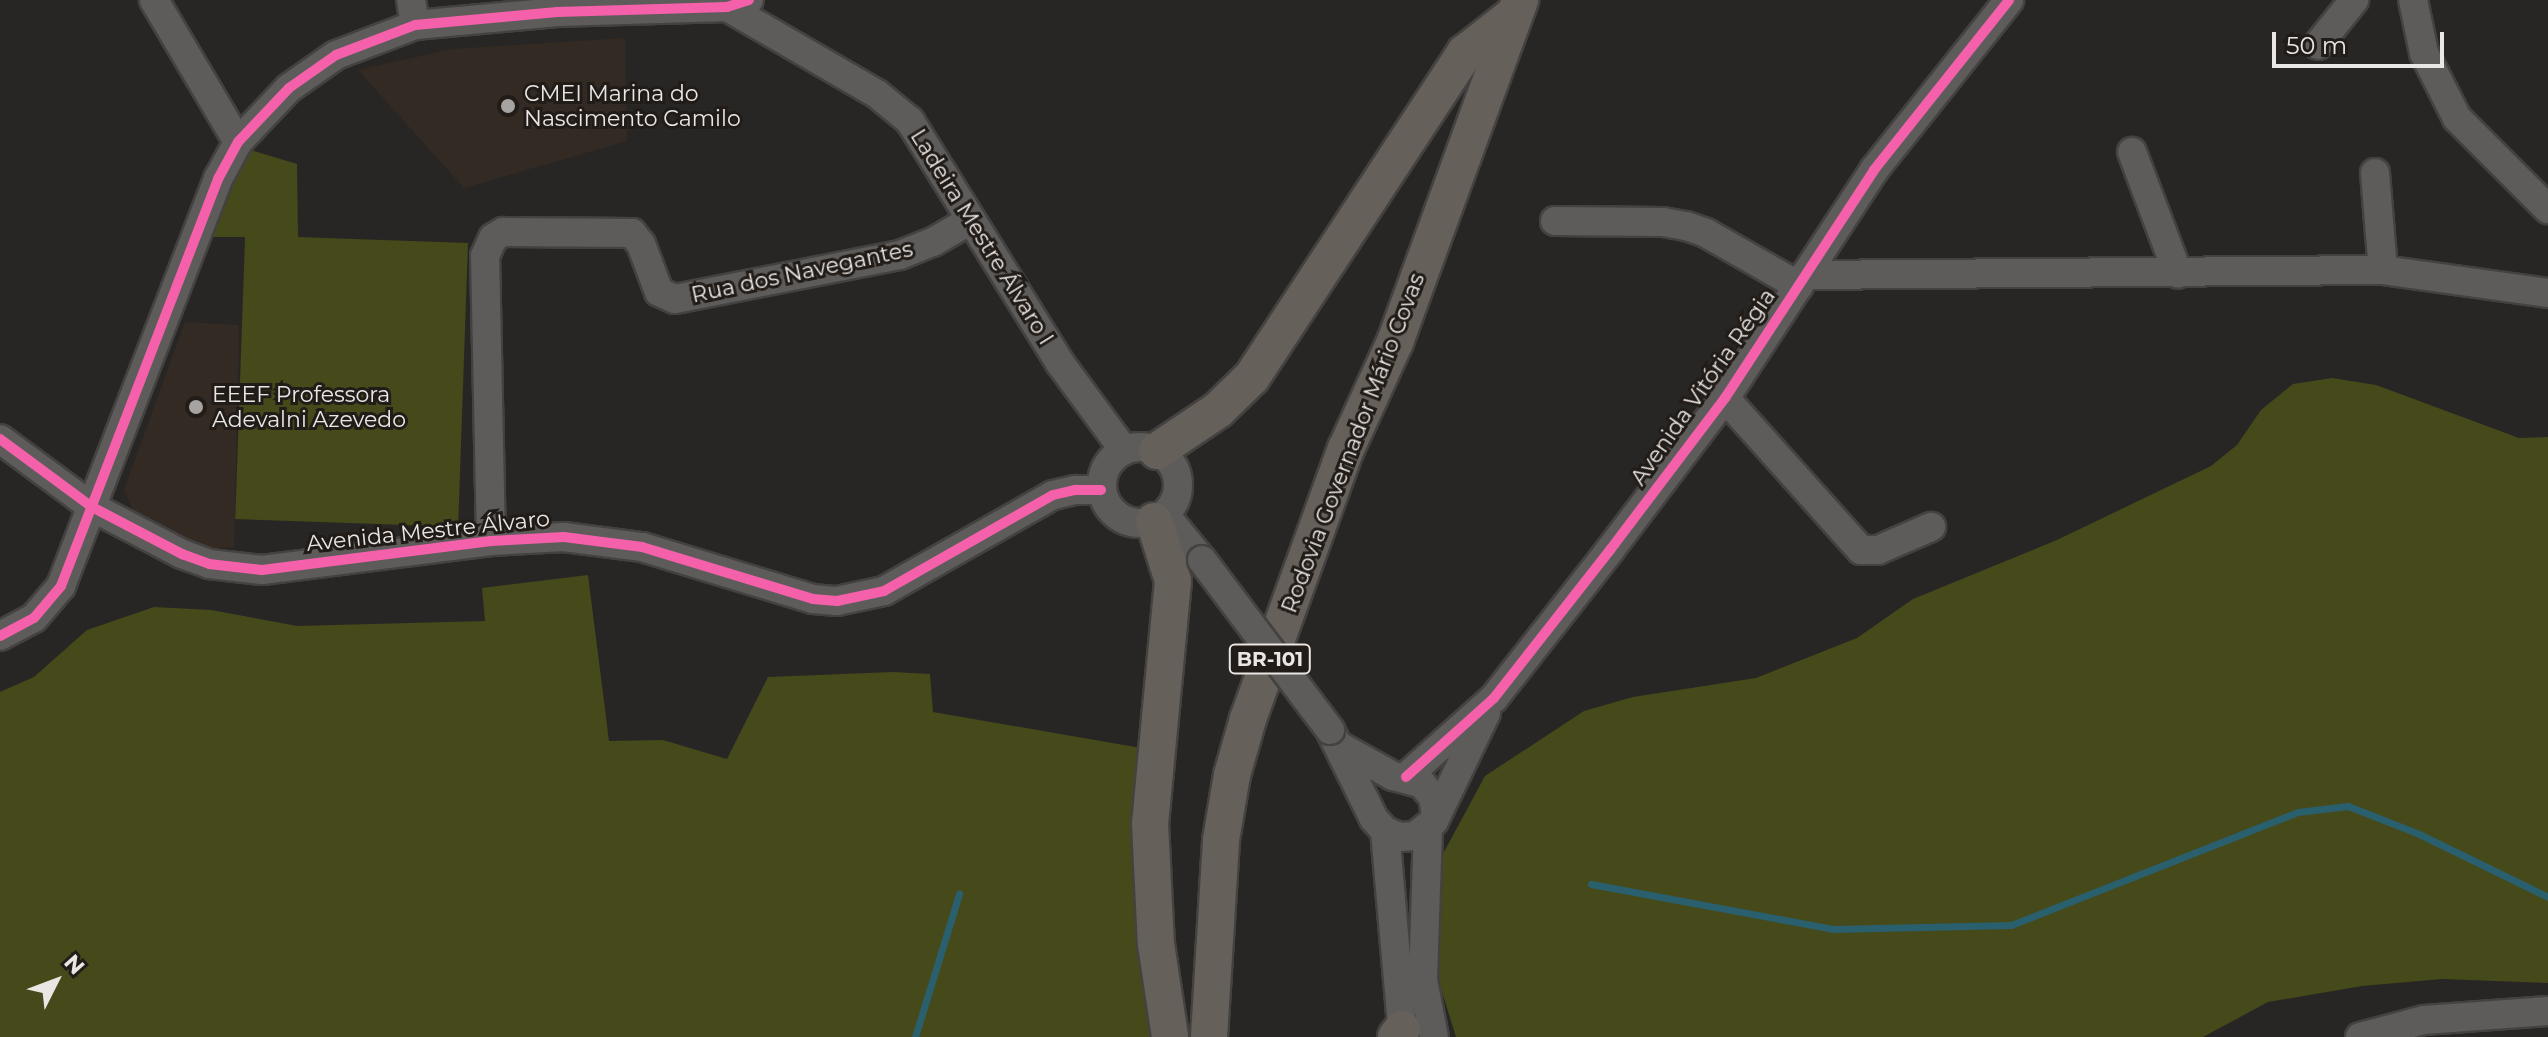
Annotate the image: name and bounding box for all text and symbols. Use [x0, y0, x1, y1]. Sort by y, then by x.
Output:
scale bar [2276, 16, 2448, 66]
text: 50 m [2286, 31, 2347, 60]
place label: CMEI Marina do Nascimento Camilo [524, 80, 741, 132]
marker: CMEI Marina do Nascimento Camilo [499, 97, 517, 115]
street label: Ladeira Mestre Álvaro I [905, 124, 1059, 350]
street label: Rua dos Navegantes [689, 236, 915, 308]
street label: Rodovia Governador Mário Covas [1276, 269, 1430, 617]
street label: Avenida Vitória Régia [1625, 284, 1781, 490]
place label: EEEF Professora Adevalni Azevedo [212, 381, 406, 432]
marker: EEEF Professora Adevalni Azevedo [187, 398, 205, 416]
street label: Avenida Mestre Álvaro [305, 505, 551, 557]
road number: BR-101 [1228, 643, 1312, 675]
north arrow [16, 941, 96, 1021]
text: N [58, 949, 90, 980]

